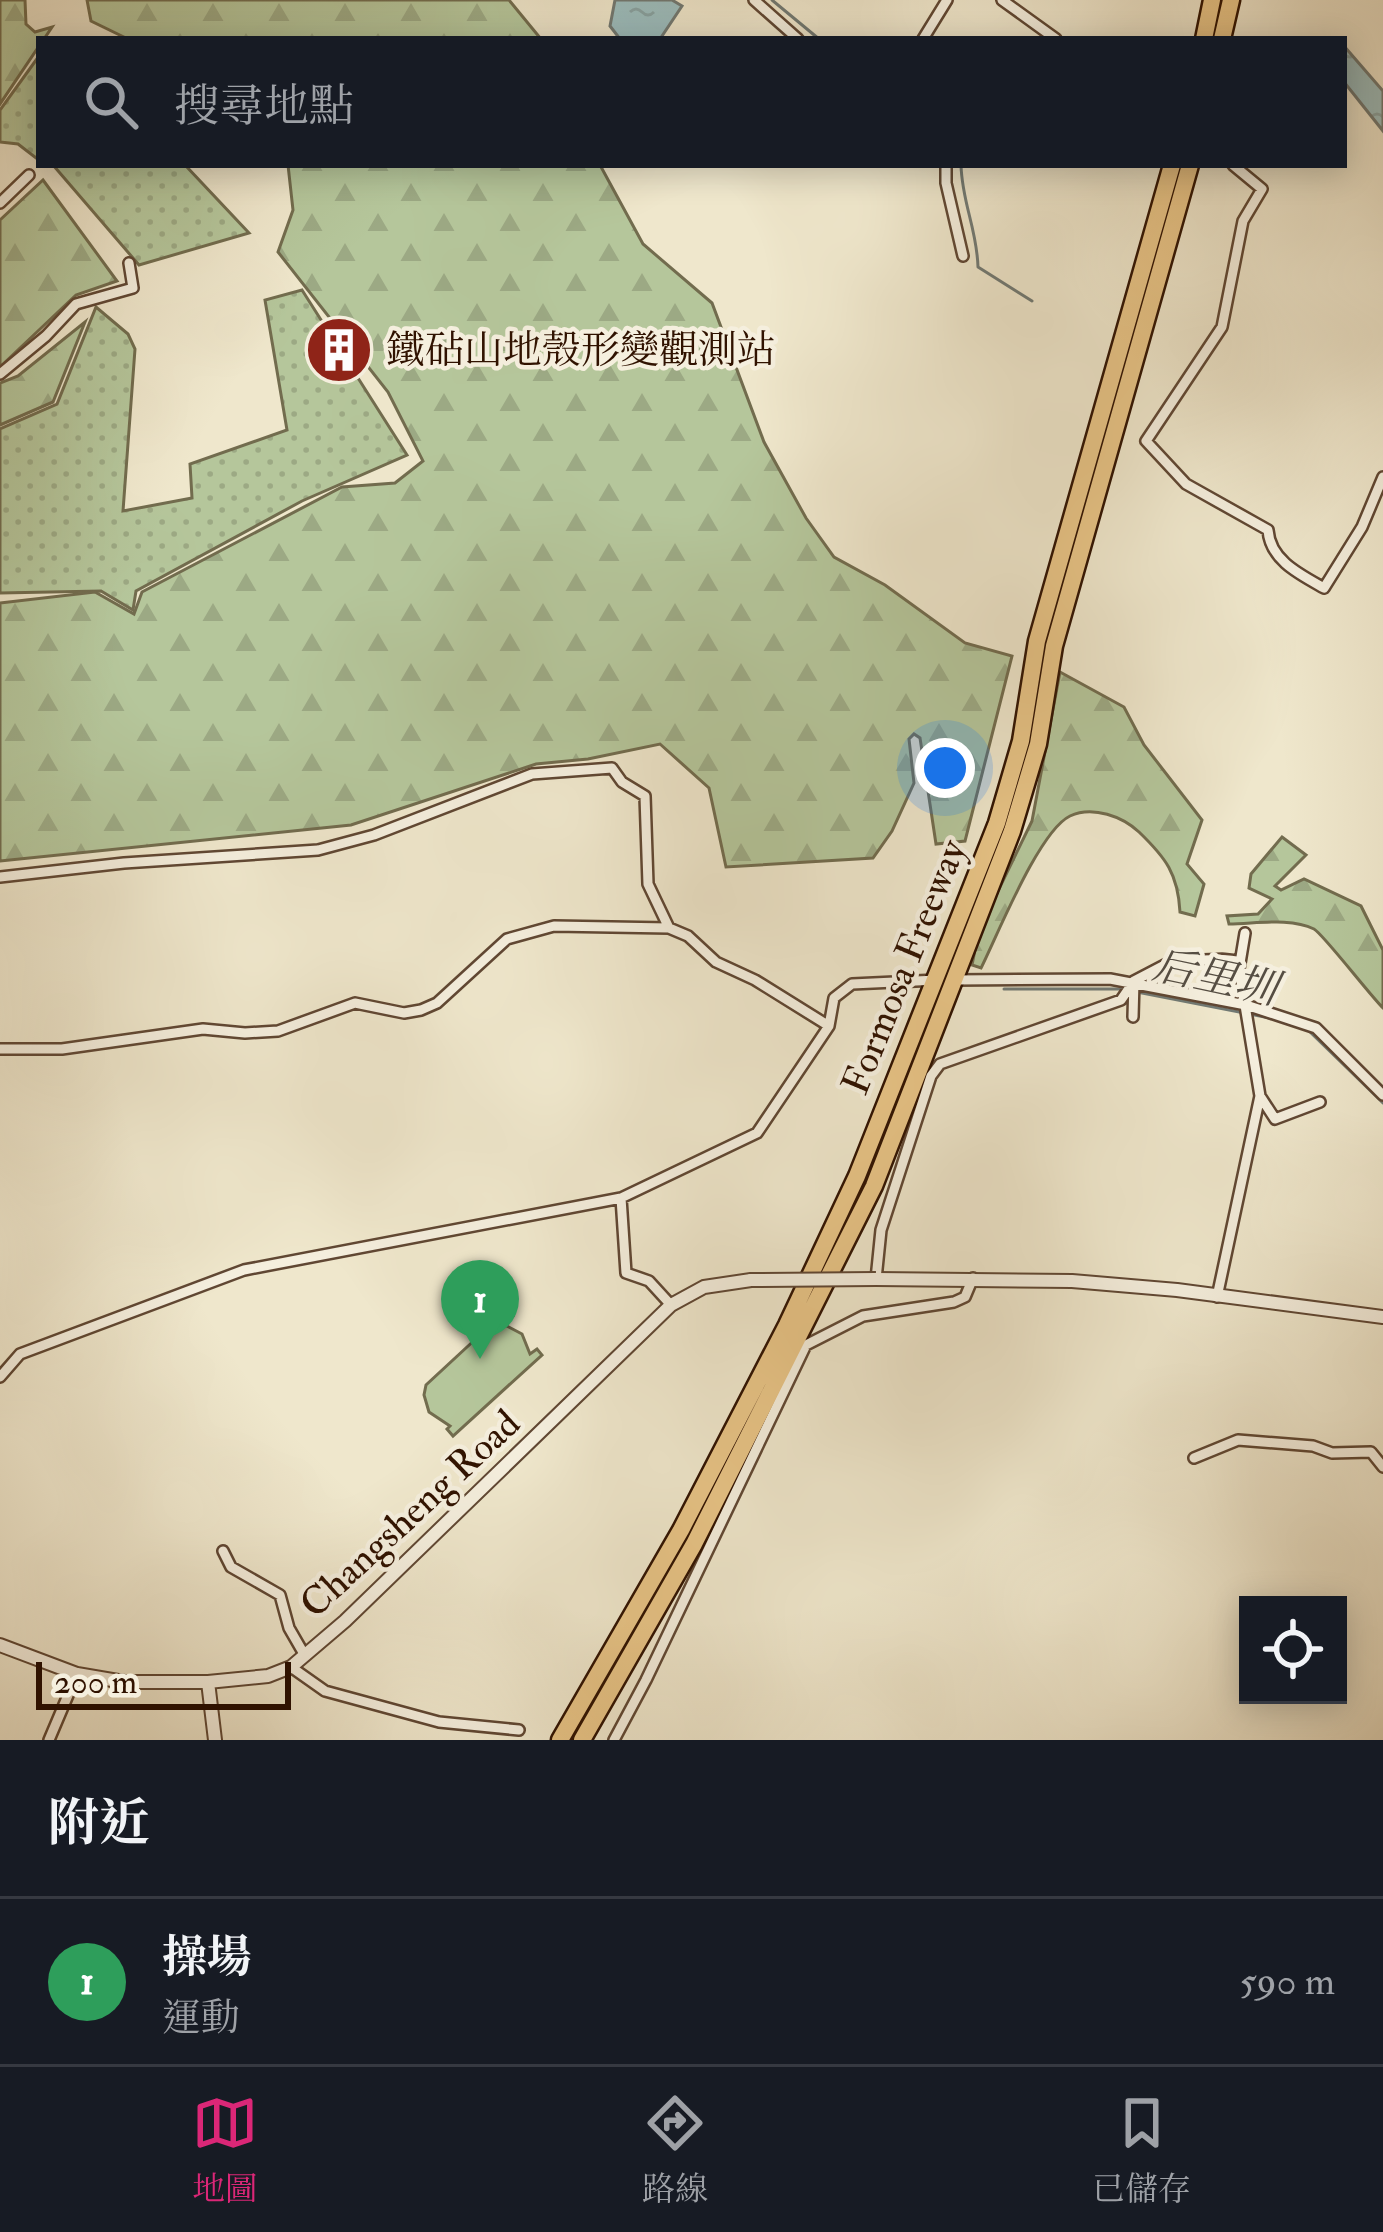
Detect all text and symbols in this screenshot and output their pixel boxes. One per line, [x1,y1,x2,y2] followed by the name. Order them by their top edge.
[36,36,1347,168] search box
[78,69,144,135] icon: search
[174,79,354,135] text: 搜尋地點
[304,315,374,385] building icon: 鐵砧山地殼形變觀測站
[386,326,776,375] place label: 鐵砧山地殼形變觀測站
[915,738,975,798] your location
[831,832,978,1102] street label: Formosa Freeway
[1148,939,1288,1018] water label: 后里圳
[441,1260,519,1359] pin: 1
[290,1399,530,1629] street label: Changsheng Road
[1239,1596,1347,1704] map controls
[1239,1596,1347,1704] button: locate
[36,1656,291,1709] scale bar
[54,1662,137,1703] text: 200 m
[48,1792,150,1856] text: 附近
[162,1930,252,1986] text: 操場
[80,1957,94,2006] text: 1
[1239,1957,1335,2006] text: 590 m
[162,1994,240,2043] text: 運動
[192,2090,258,2210] tab: 地圖
[642,2090,708,2210] tab: 路線
[1092,2090,1191,2210] tab: 已儲存

